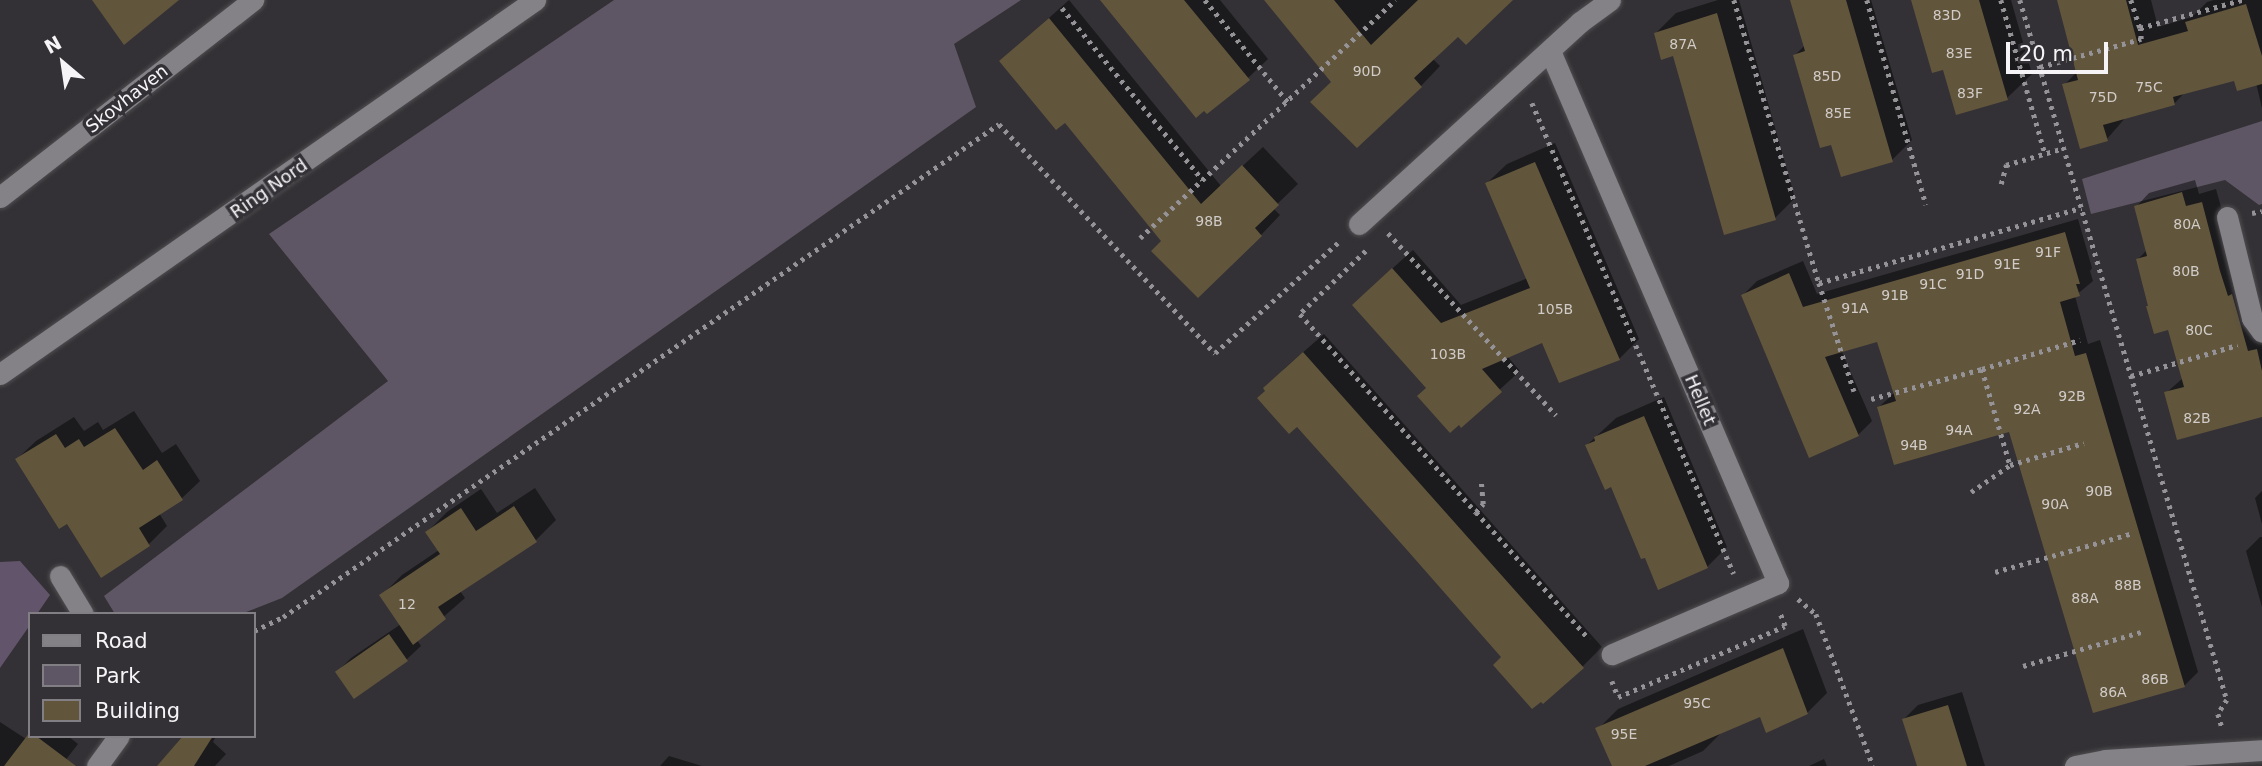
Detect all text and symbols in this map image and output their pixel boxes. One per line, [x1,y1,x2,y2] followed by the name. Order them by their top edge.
[1933,7,1961,23] house number: 83D
[28,28,98,98] north arrow
[2010,28,2112,72] scale bar
[41,31,65,58] text: N
[1669,36,1697,52] house number: 87A
[2019,42,2073,66] text: 20 m
[1946,45,1972,61] house number: 83E
[82,60,172,138] street label: Skovhaven
[1353,63,1381,79] house number: 90D
[1813,68,1841,84] house number: 85D
[2135,79,2163,95] house number: 75C
[1957,85,1983,101] house number: 83F
[2089,89,2117,105] house number: 75D
[1825,105,1851,121] house number: 85E
[226,155,312,223] street label: Ring Nord
[1195,213,1223,229] house number: 98B
[2173,216,2201,232] house number: 80A
[2035,244,2061,260] house number: 91F
[1994,256,2020,272] house number: 91E
[2172,263,2200,279] house number: 80B
[1956,266,1984,282] house number: 91D
[1919,276,1947,292] house number: 91C
[1881,287,1909,303] house number: 91B
[1841,300,1869,316] house number: 91A
[1537,301,1573,317] house number: 105B
[2185,322,2213,338] house number: 80C
[1430,346,1466,362] house number: 103B
[1680,372,1720,428] street label: Hellet
[2058,388,2086,404] house number: 92B
[2013,401,2041,417] house number: 92A
[2183,410,2211,426] house number: 82B
[1945,422,1973,438] house number: 94A
[1900,437,1928,453] house number: 94B
[2085,483,2113,499] house number: 90B
[2041,496,2069,512] house number: 90A
[2114,577,2142,593] house number: 88B
[2071,590,2099,606] house number: 88A
[398,596,416,612] house number: 12
[28,612,256,738] legend
[95,629,148,653] text: Road
[95,664,140,688] text: Park
[2141,671,2169,687] house number: 86B
[2099,684,2127,700] house number: 86A
[1683,695,1711,711] house number: 95C
[95,699,180,723] text: Building
[1611,726,1637,742] house number: 95E

